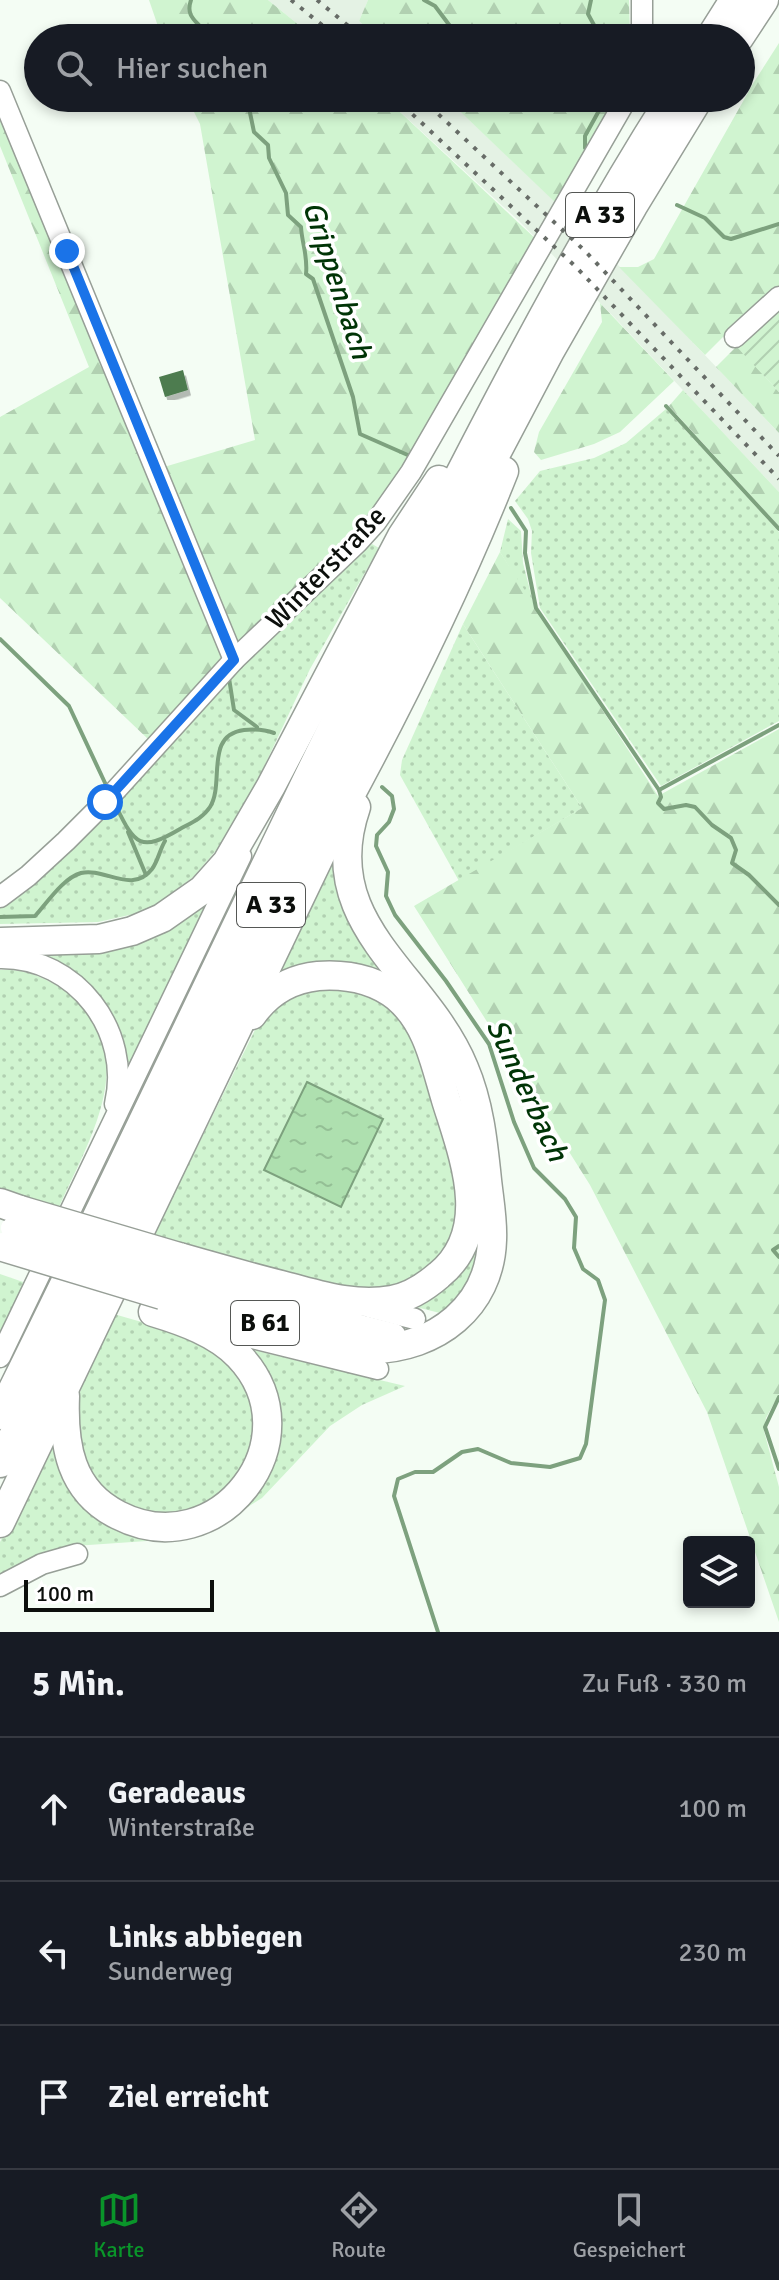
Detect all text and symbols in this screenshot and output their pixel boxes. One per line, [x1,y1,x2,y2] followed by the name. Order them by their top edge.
[24,24,755,112] search box
[52,46,96,90] icon: search
[116,50,268,87] text: Hier suchen
[566,193,634,237] road number: A 33
[294,197,380,364] water label: Grippenbach
[49,233,85,269] route end
[259,499,393,637] street label: Winterstraße
[87,784,123,820] route start
[237,883,305,927] road number: A 33
[478,1013,576,1168] water label: Sunderbach
[231,1301,299,1345] road number: B 61
[683,1536,755,1608] map controls
[683,1536,755,1608] button: layers
[24,1576,214,1612] scale bar
[36,1580,94,1607] text: 100 m
[32,1663,125,1705] text: 5 Min.
[582,1668,747,1700] text: Zu Fuß · 330 m
[108,1775,246,1812] text: Geradeaus
[32,1787,76,1831] icon: ahead
[678,1793,747,1825] text: 100 m
[108,1812,255,1844] text: Winterstraße
[108,1919,303,1956] text: Links abbiegen
[32,1931,76,1975] icon: left
[678,1937,747,1969] text: 230 m
[108,1956,233,1988] text: Sunderweg
[32,2075,76,2119] icon: arrive
[108,2079,269,2116] text: Ziel erreicht
[93,2188,145,2263] tab: Karte
[331,2188,386,2263] tab: Route
[573,2188,686,2263] tab: Gespeichert

